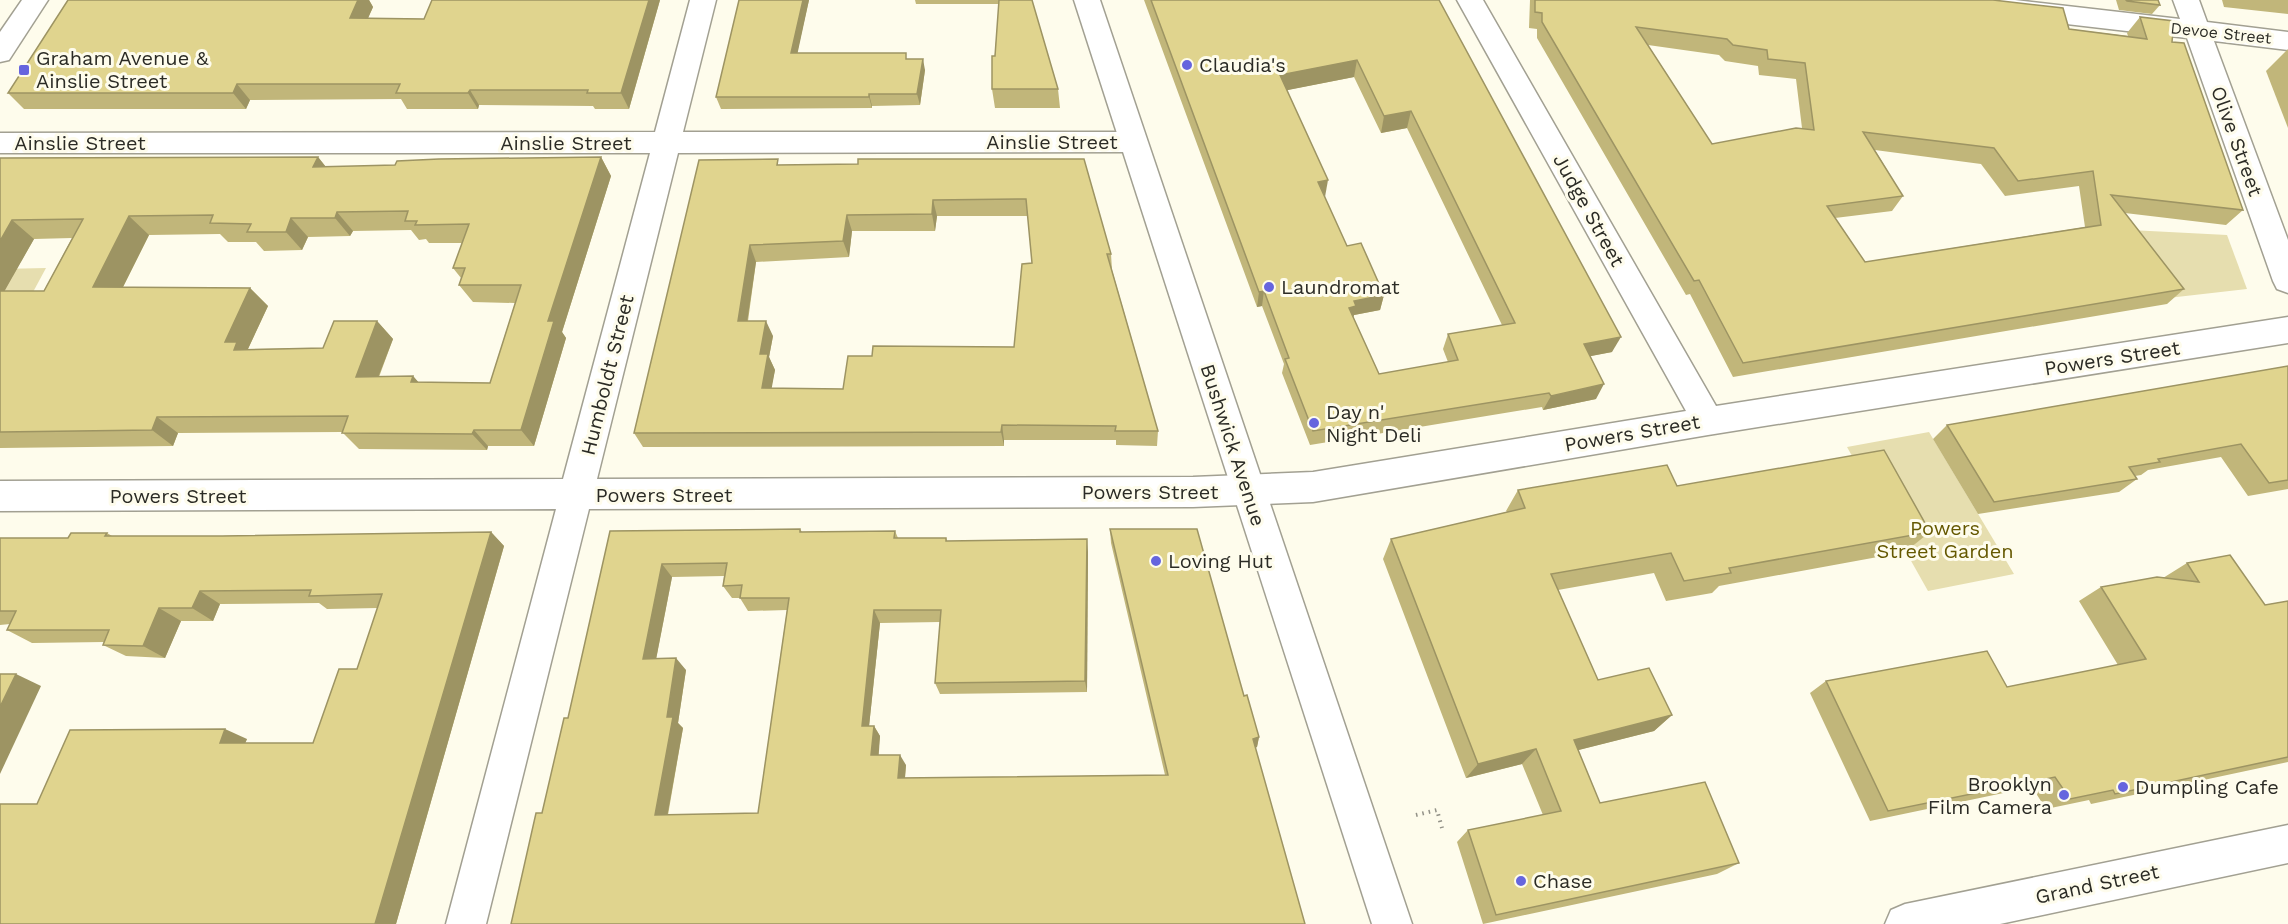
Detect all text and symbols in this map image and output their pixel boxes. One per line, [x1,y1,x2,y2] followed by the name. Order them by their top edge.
[2170,18,2273,48] street label: Devoe Street
[36,46,209,93] place label: Graham Avenue & Ainslie Street
[1199,53,1286,77] place label: Claudia's
[1180,58,1194,72] marker: Claudia's
[17,63,31,77] marker: Graham Avenue & Ainslie Street
[2206,83,2268,200] street label: Olive Street
[986,130,1118,154] street label: Ainslie Street
[14,131,146,155] street label: Ainslie Street
[500,131,632,155] street label: Ainslie Street
[1548,149,1630,271] street label: Judge Street
[1281,275,1400,299] place label: Laundromat
[1262,280,1276,294] marker: Laundromat
[575,292,639,458] street label: Humboldt Street
[2042,335,2182,381] street label: Powers Street
[1195,361,1271,529] street label: Bushwick Avenue
[1326,400,1421,447] place label: Day n' Night Deli
[1562,409,1702,457] street label: Powers Street
[1307,416,1321,430] marker: Day n' Night Deli
[1082,480,1219,504] street label: Powers Street
[596,483,733,507] street label: Powers Street
[110,484,247,508] street label: Powers Street
[1876,516,2014,563] park label: Powers Street Garden
[1168,549,1273,573] place label: Loving Hut
[1149,554,1163,568] marker: Loving Hut
[1928,772,2052,819] place label: Brooklyn Film Camera
[2135,775,2279,799] place label: Dumpling Cafe
[2116,780,2130,794] marker: Dumpling Cafe
[2057,788,2071,802] marker: Brooklyn Film Camera
[2033,859,2162,909] street label: Grand Street
[1533,869,1593,893] place label: Chase
[1514,874,1528,888] marker: Chase

